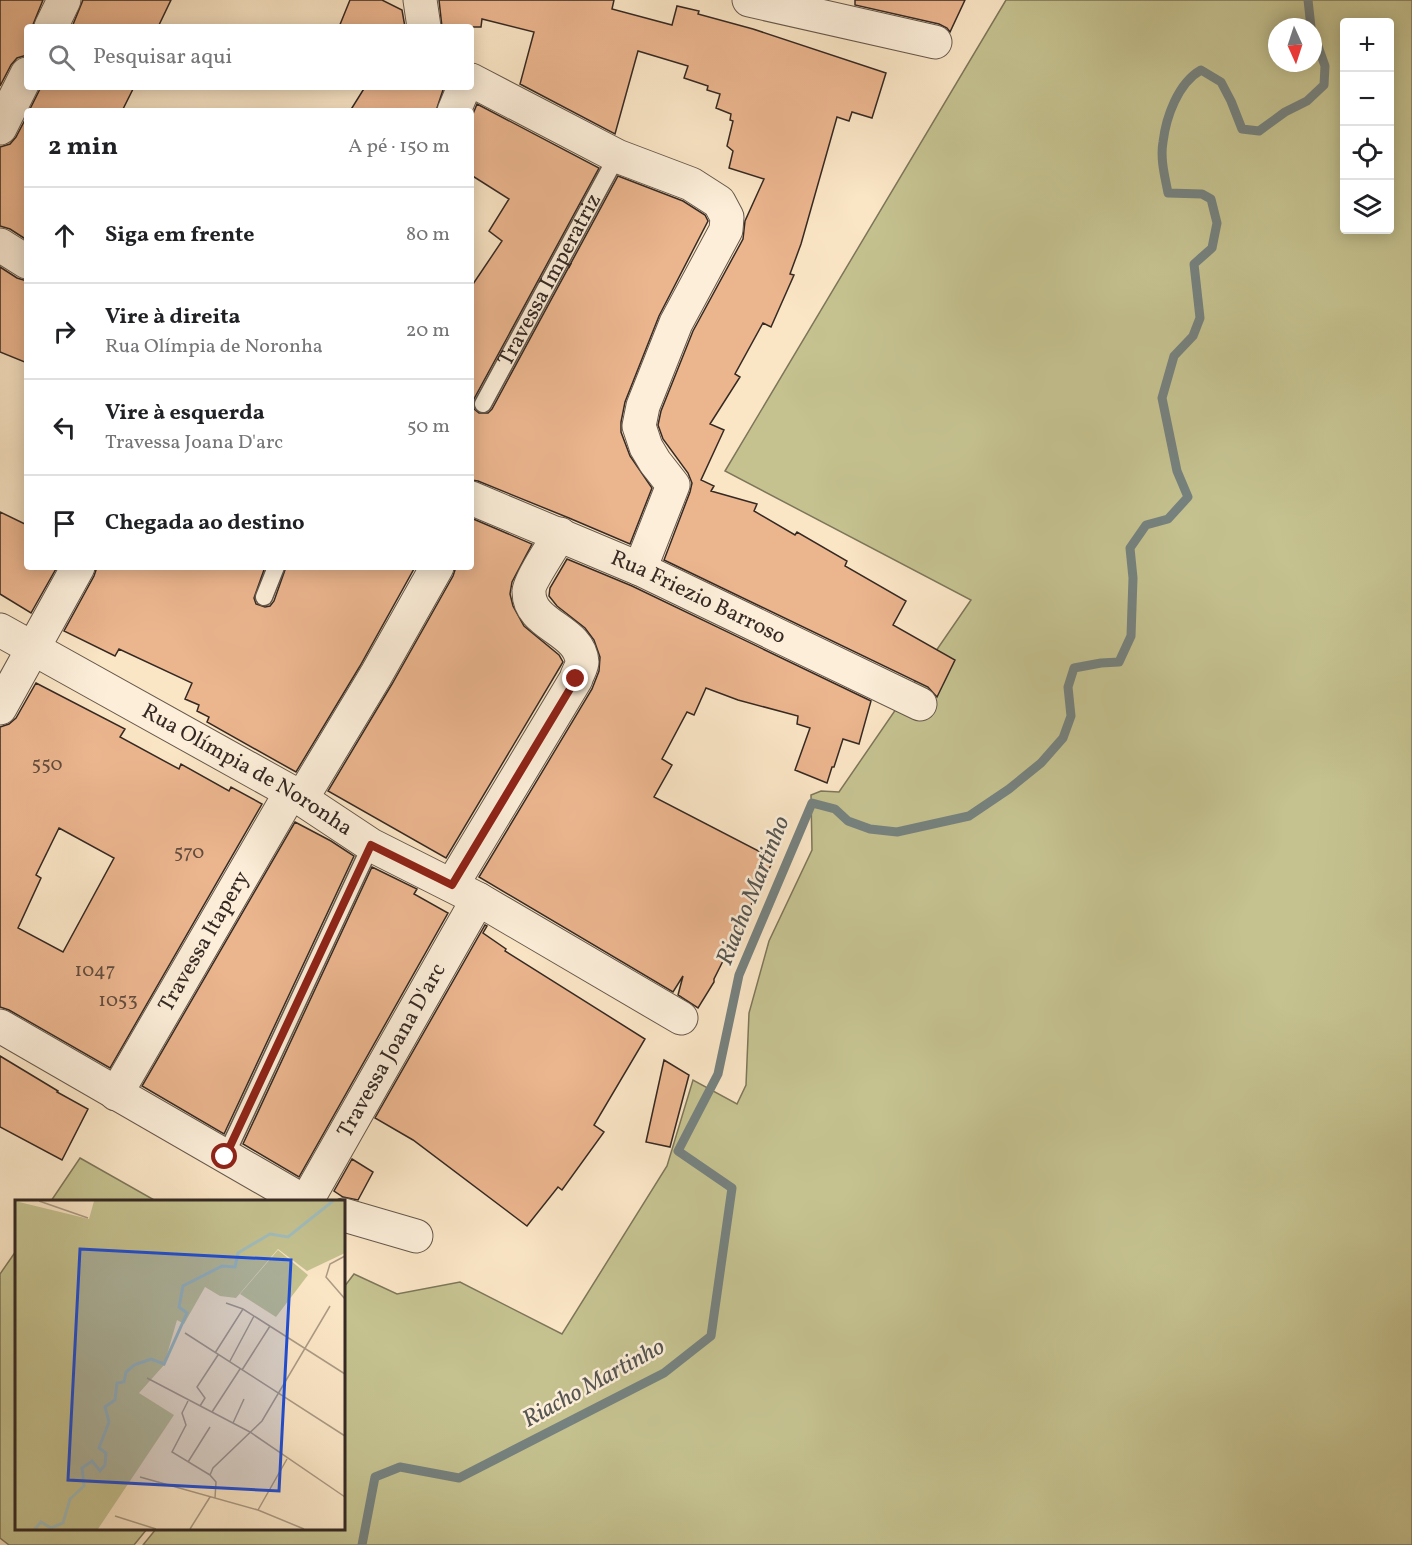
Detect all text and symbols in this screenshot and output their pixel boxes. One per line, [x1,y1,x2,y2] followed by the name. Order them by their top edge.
[1268,18,1322,72] north arrow
[1340,18,1394,234] map controls
[1340,18,1394,72] button: +
[24,24,474,90] search box
[45,41,78,74] icon: search
[93,42,232,73] text: Pesquisar aqui
[1340,72,1394,126] button: −
[1340,126,1394,180] button: locate
[48,129,118,165] text: 2 min
[348,133,450,161] text: A pé · 150 m
[1340,180,1394,234] button: layers
[491,188,609,372] street label: Travessa Imperatriz
[48,219,81,252] icon: ahead
[105,220,255,251] text: Siga em frente
[406,221,450,249] text: 80 m
[105,302,241,333] text: Vire à direita
[48,315,81,348] icon: right
[406,317,450,345] text: 20 m
[105,333,323,361] text: Rua Olímpia de Noronha
[105,398,265,429] text: Vire à esquerda
[48,411,81,444] icon: left
[407,413,450,441] text: 50 m
[105,429,283,457] text: Travessa Joana D'arc
[48,507,81,540] icon: arrive
[105,508,305,539] text: Chegada ao destino
[606,543,791,652] street label: Rua Friezio Barroso
[562,665,588,691] route end
[136,696,359,844] street label: Rua Olímpia de Noronha
[32,751,62,779] house number: 550
[709,811,799,971] water label: Riacho Martinho
[174,839,204,867] house number: 570
[151,865,257,1018] street label: Travessa Itapery
[75,957,115,985] house number: 1047
[330,958,454,1144] street label: Travessa Joana D'arc
[98,987,138,1015] house number: 1053
[211,1143,237,1169] route start
[15,1200,345,1530] inset map
[517,1331,671,1437] water label: Riacho Martinho

